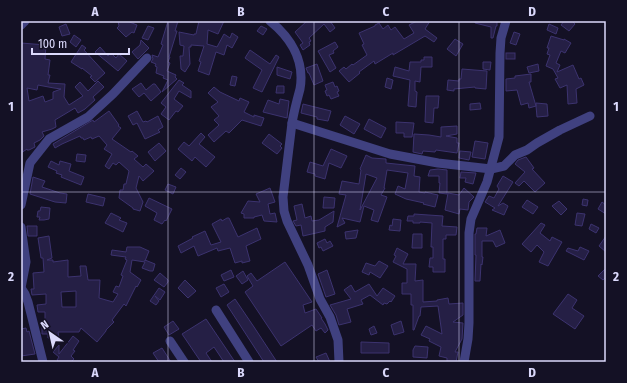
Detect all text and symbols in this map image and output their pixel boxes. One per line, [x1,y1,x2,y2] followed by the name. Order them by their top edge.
[90,4,99,19] text: A
[237,4,245,19] text: B
[383,4,390,19] text: C
[528,4,536,19] text: D
[32,30,129,56] scale bar
[38,37,67,51] text: 100 m
[8,99,14,114] text: 1
[613,99,619,114] text: 1
[7,269,14,284] text: 2
[612,269,619,284] text: 2
[30,313,70,353] north arrow
[38,318,51,332] text: N
[90,365,99,380] text: A
[237,365,245,380] text: B
[383,365,390,380] text: C
[528,365,536,380] text: D

